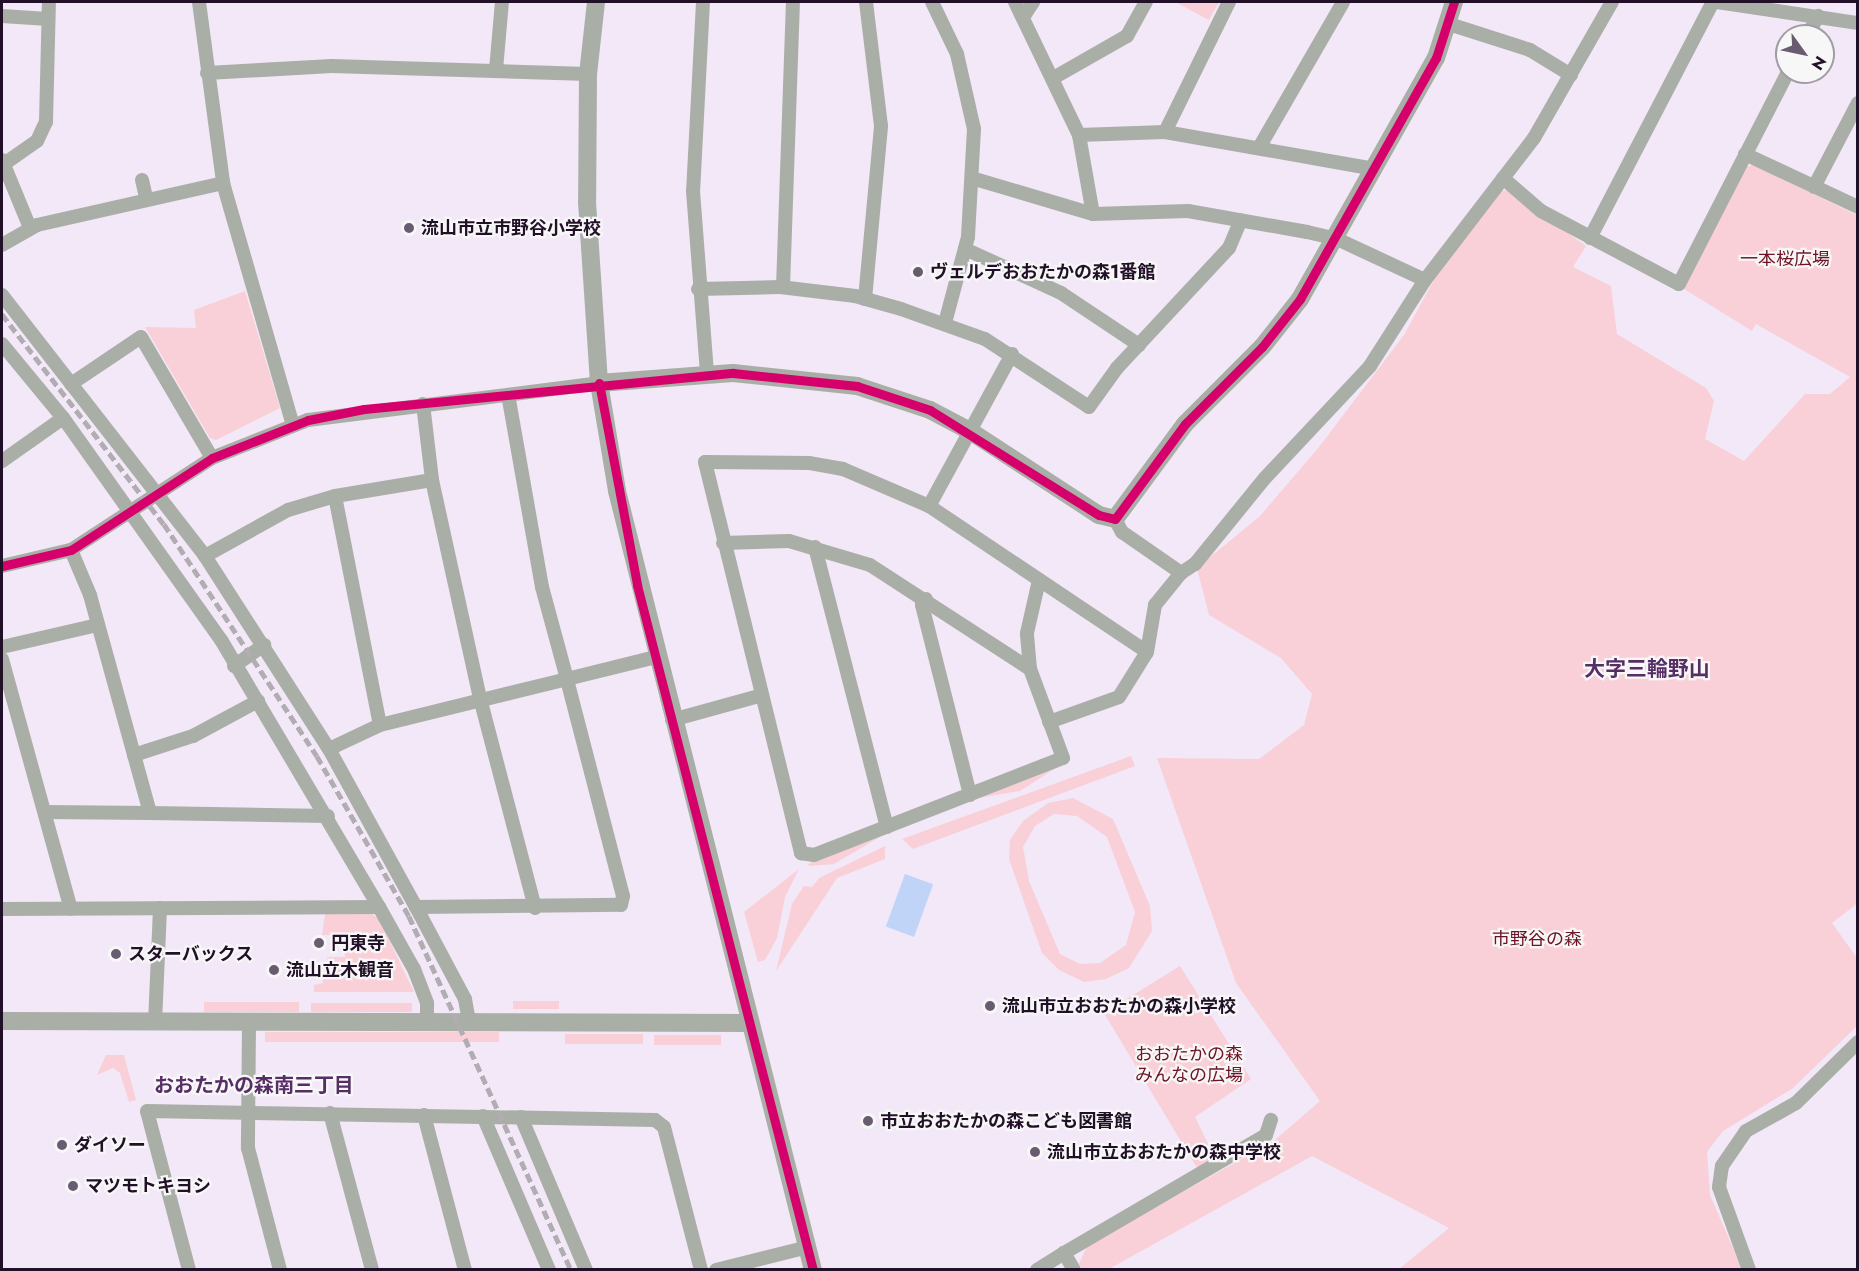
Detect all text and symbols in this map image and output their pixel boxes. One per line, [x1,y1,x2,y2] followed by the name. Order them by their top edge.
[1775,24,1835,84] north arrow
[1806,51,1832,75] text: N
[421,217,601,239] place label: 流山市立市野谷小学校
[402,221,416,235] marker: 流山市立市野谷小学校
[1740,248,1830,270] park label: 一本桜広場
[930,261,1155,283] place label: ヴェルデおおたかの森1番館
[911,265,925,279] marker: ヴェルデおおたかの森1番館
[1584,656,1710,682] district label: 大字三輪野山
[1492,928,1582,950] park label: 市野谷の森
[331,932,385,954] place label: 円東寺
[312,936,326,950] marker: 円東寺
[128,943,254,965] place label: スターバックス
[109,947,123,961] marker: スターバックス
[286,959,394,981] place label: 流山立木観音
[267,963,281,977] marker: 流山立木観音
[1002,995,1236,1017] place label: 流山市立おおたかの森小学校
[983,999,997,1013] marker: 流山市立おおたかの森小学校
[1135,1044,1243,1086] park label: おおたかの森 みんなの広場
[154,1073,354,1097] district label: おおたかの森南三丁目
[880,1110,1132,1132] place label: 市立おおたかの森こども図書館
[861,1114,875,1128] marker: 市立おおたかの森こども図書館
[74,1134,146,1156] place label: ダイソー
[55,1138,69,1152] marker: ダイソー
[1047,1141,1281,1163] place label: 流山市立おおたかの森中学校
[1028,1145,1042,1159] marker: 流山市立おおたかの森中学校
[85,1175,211,1197] place label: マツモトキヨシ
[66,1179,80,1193] marker: マツモトキヨシ

